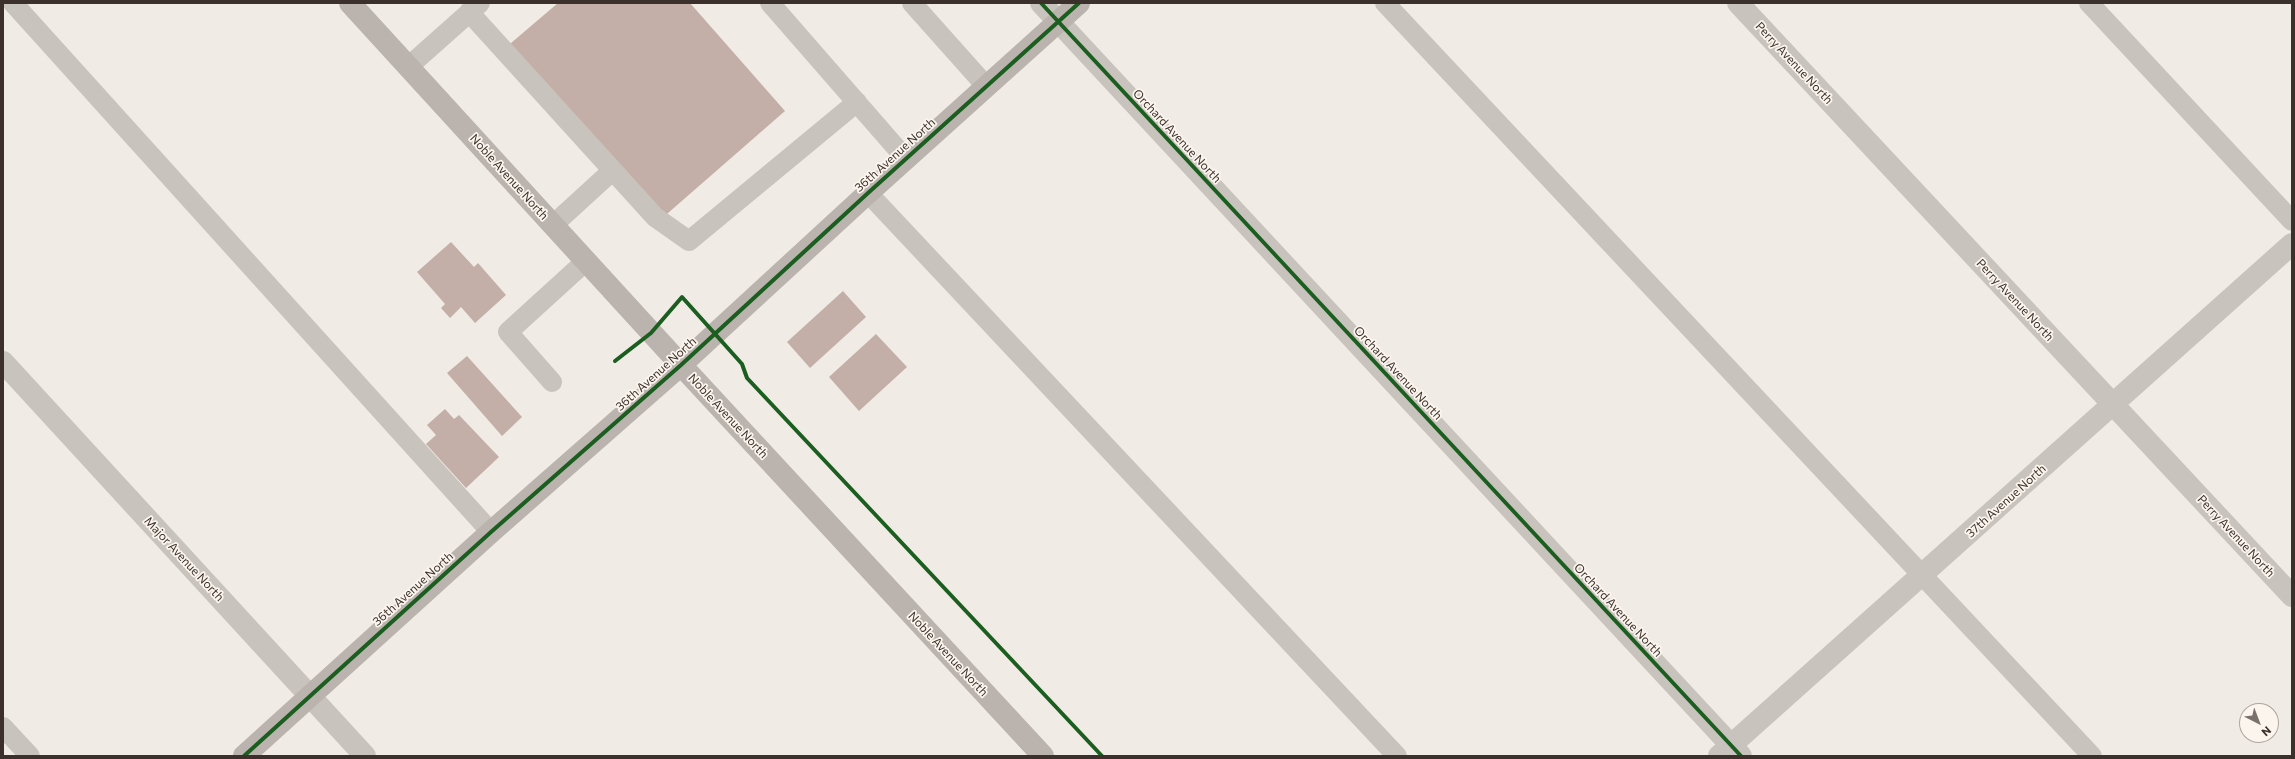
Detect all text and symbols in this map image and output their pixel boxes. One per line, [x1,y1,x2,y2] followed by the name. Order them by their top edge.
[1752,19,1836,107] street label: Perry Avenue North
[1130,86,1224,186] street label: Orchard Avenue North
[852,115,938,195] street label: 36th Avenue North
[467,131,551,223] street label: Noble Avenue North
[1973,256,2057,344] street label: Perry Avenue North
[1351,323,1445,423] street label: Orchard Avenue North
[613,334,699,414] street label: 36th Avenue North
[685,371,771,461] street label: Noble Avenue North
[1963,461,2049,541] street label: 37th Avenue North
[2194,492,2278,580] street label: Perry Avenue North
[141,514,227,604] street label: Major Avenue North
[370,549,456,629] street label: 36th Avenue North
[1571,560,1665,660] street label: Orchard Avenue North
[905,609,991,699] street label: Noble Avenue North
[2239,703,2279,743] north arrow
[2259,724,2274,739] text: N

